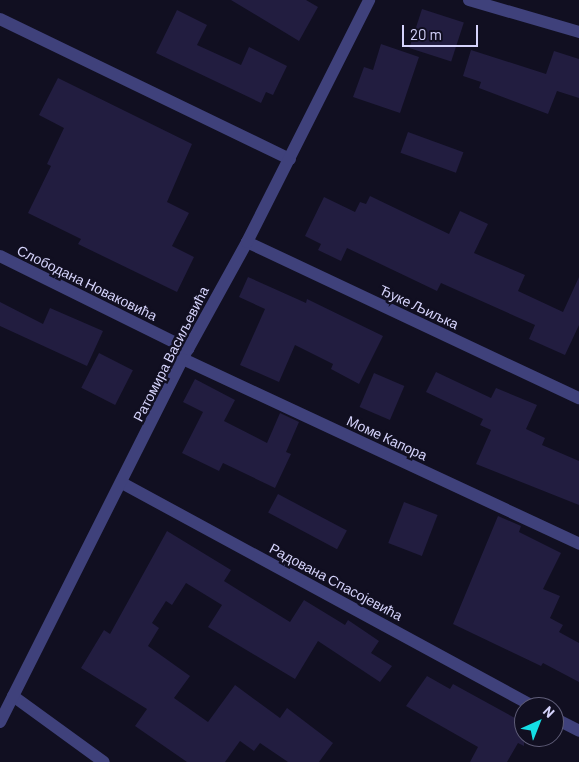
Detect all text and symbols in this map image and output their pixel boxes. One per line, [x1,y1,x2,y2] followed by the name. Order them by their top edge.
[404,15,480,47] scale bar
[410,25,442,43] text: 20 m
[14,242,160,324] street label: Слободана Новаковића
[377,281,461,333] street label: Ђуке Љиљка
[130,284,212,424] street label: Ратомира Васиљевића
[344,412,430,464] street label: Моме Капора
[267,540,405,624] street label: Радована Спасојевића
[514,697,564,747] north arrow
[540,702,558,721] text: N

